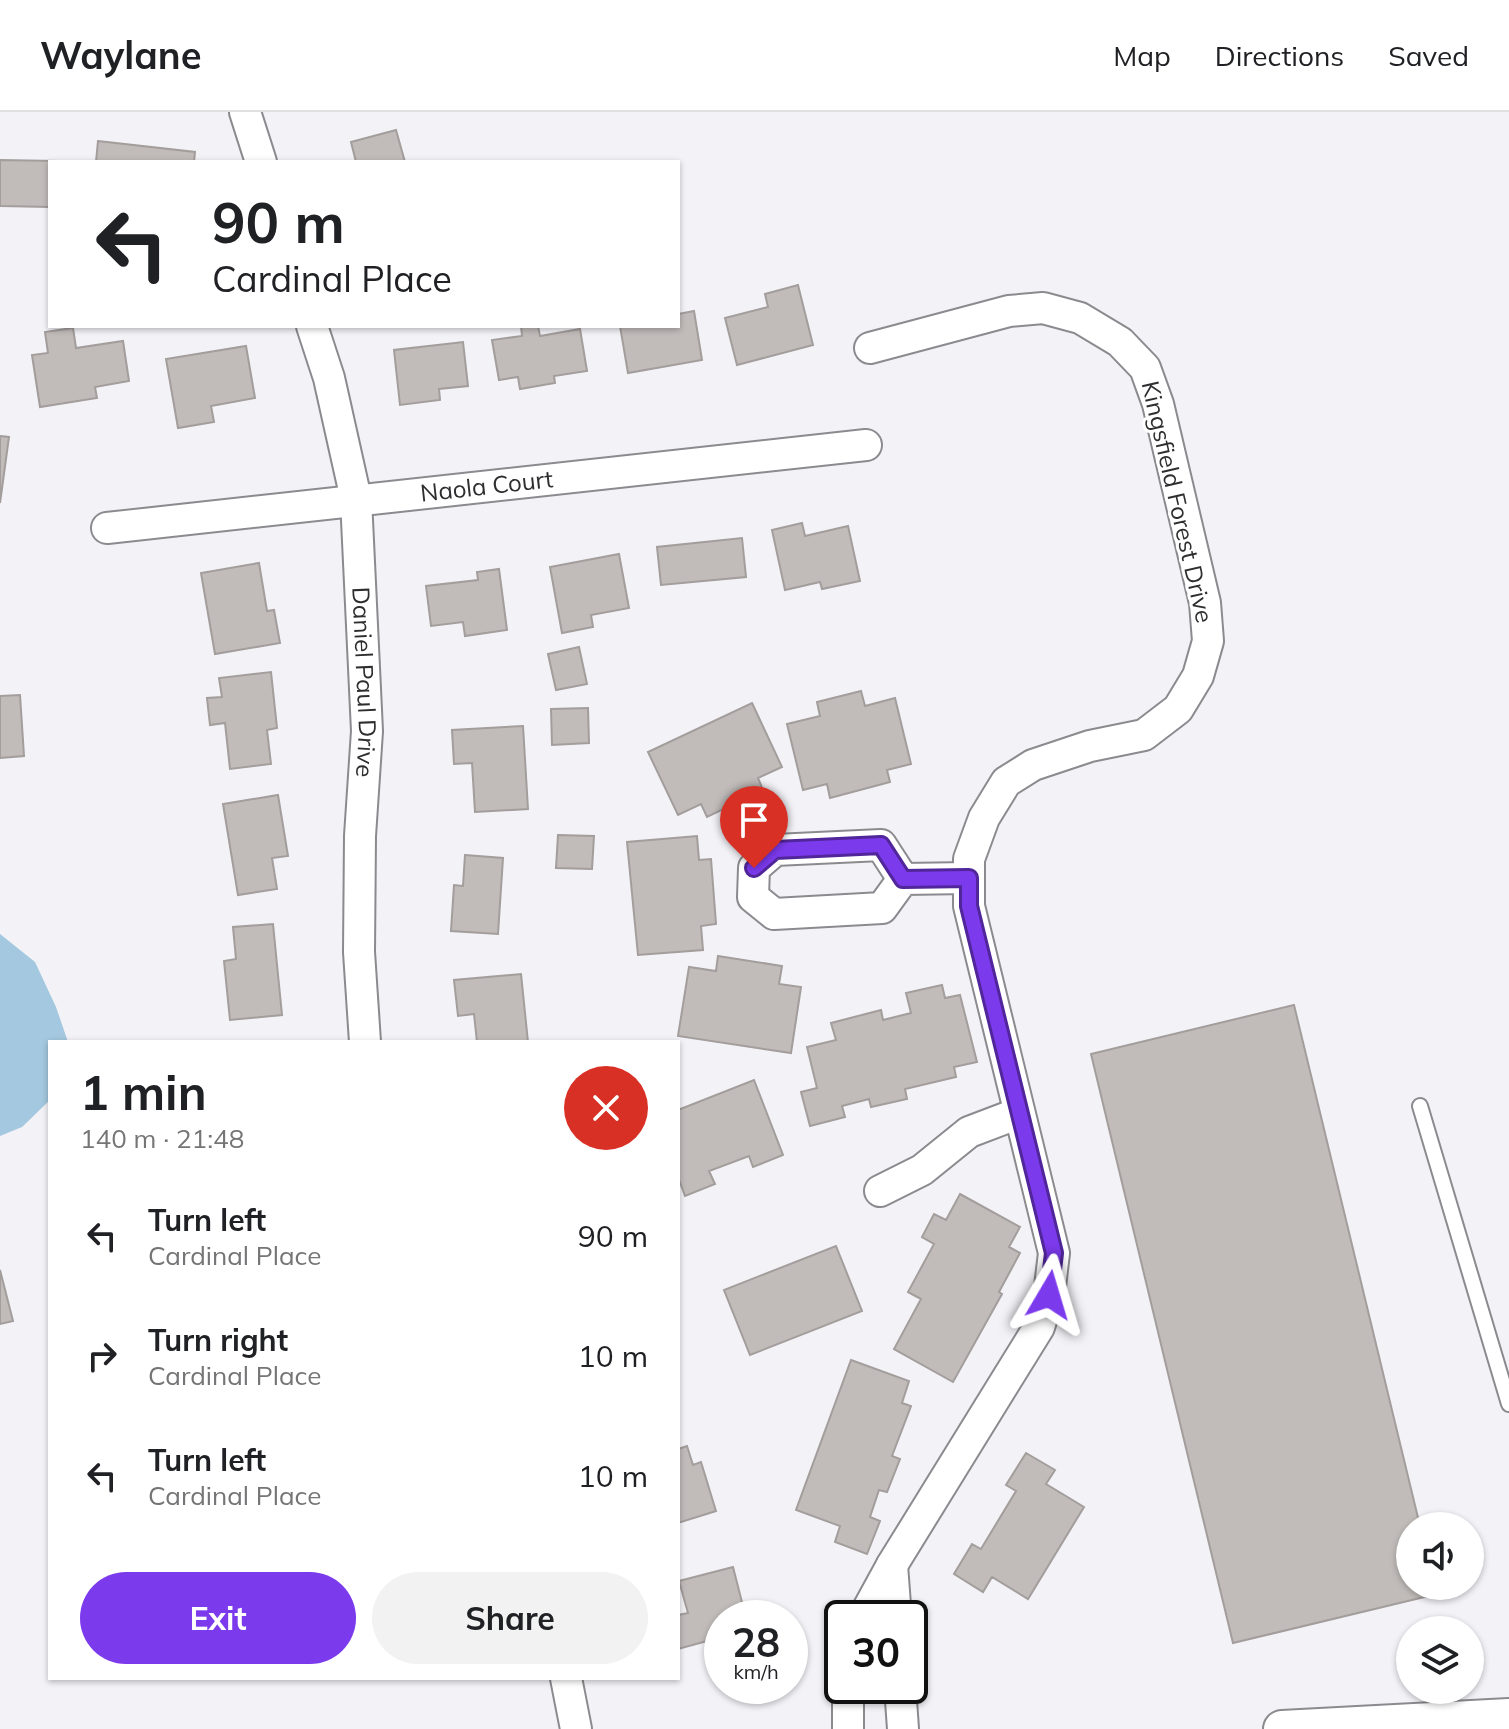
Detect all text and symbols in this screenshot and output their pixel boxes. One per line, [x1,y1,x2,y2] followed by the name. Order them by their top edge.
[40,31,202,79] text: Waylane
[1113,38,1171,73] text: Map
[1215,38,1344,73] text: Directions
[1388,38,1469,73] text: Saved
[212,187,345,257] text: 90 m
[80,192,184,296] icon: left
[212,256,452,301] text: Cardinal Place
[1136,378,1220,626] street label: Kingsfield Forest Drive
[419,463,555,508] street label: Naola Court
[346,586,383,778] street label: Daniel Paul Drive
[720,786,788,868] pin
[732,798,776,842] icon: arrive
[80,1062,207,1122] text: 1 min
[564,1066,648,1150] button: close
[80,1122,244,1155] text: 140 m · 21:48
[148,1201,266,1239] text: Turn left
[80,1214,124,1258] icon: left
[578,1217,648,1255] text: 90 m
[148,1239,321,1272] text: Cardinal Place
[1007,1253,1091,1337] position arrow
[148,1321,288,1359] text: Turn right
[80,1334,124,1378] icon: right
[578,1337,648,1375] text: 10 m
[148,1359,321,1392] text: Cardinal Place
[148,1441,266,1479] text: Turn left
[80,1454,124,1498] icon: left
[578,1457,648,1495] text: 10 m
[148,1479,321,1512] text: Cardinal Place
[1396,1512,1484,1704] map controls
[1396,1512,1484,1600] button: sound
[80,1572,356,1664] button: Exit
[372,1572,648,1664] button: Share
[824,1600,928,1704] speed limit sign: 30
[1396,1616,1484,1704] button: layers
[732,1617,780,1667] text: 28
[733,1659,779,1684] text: km/h

